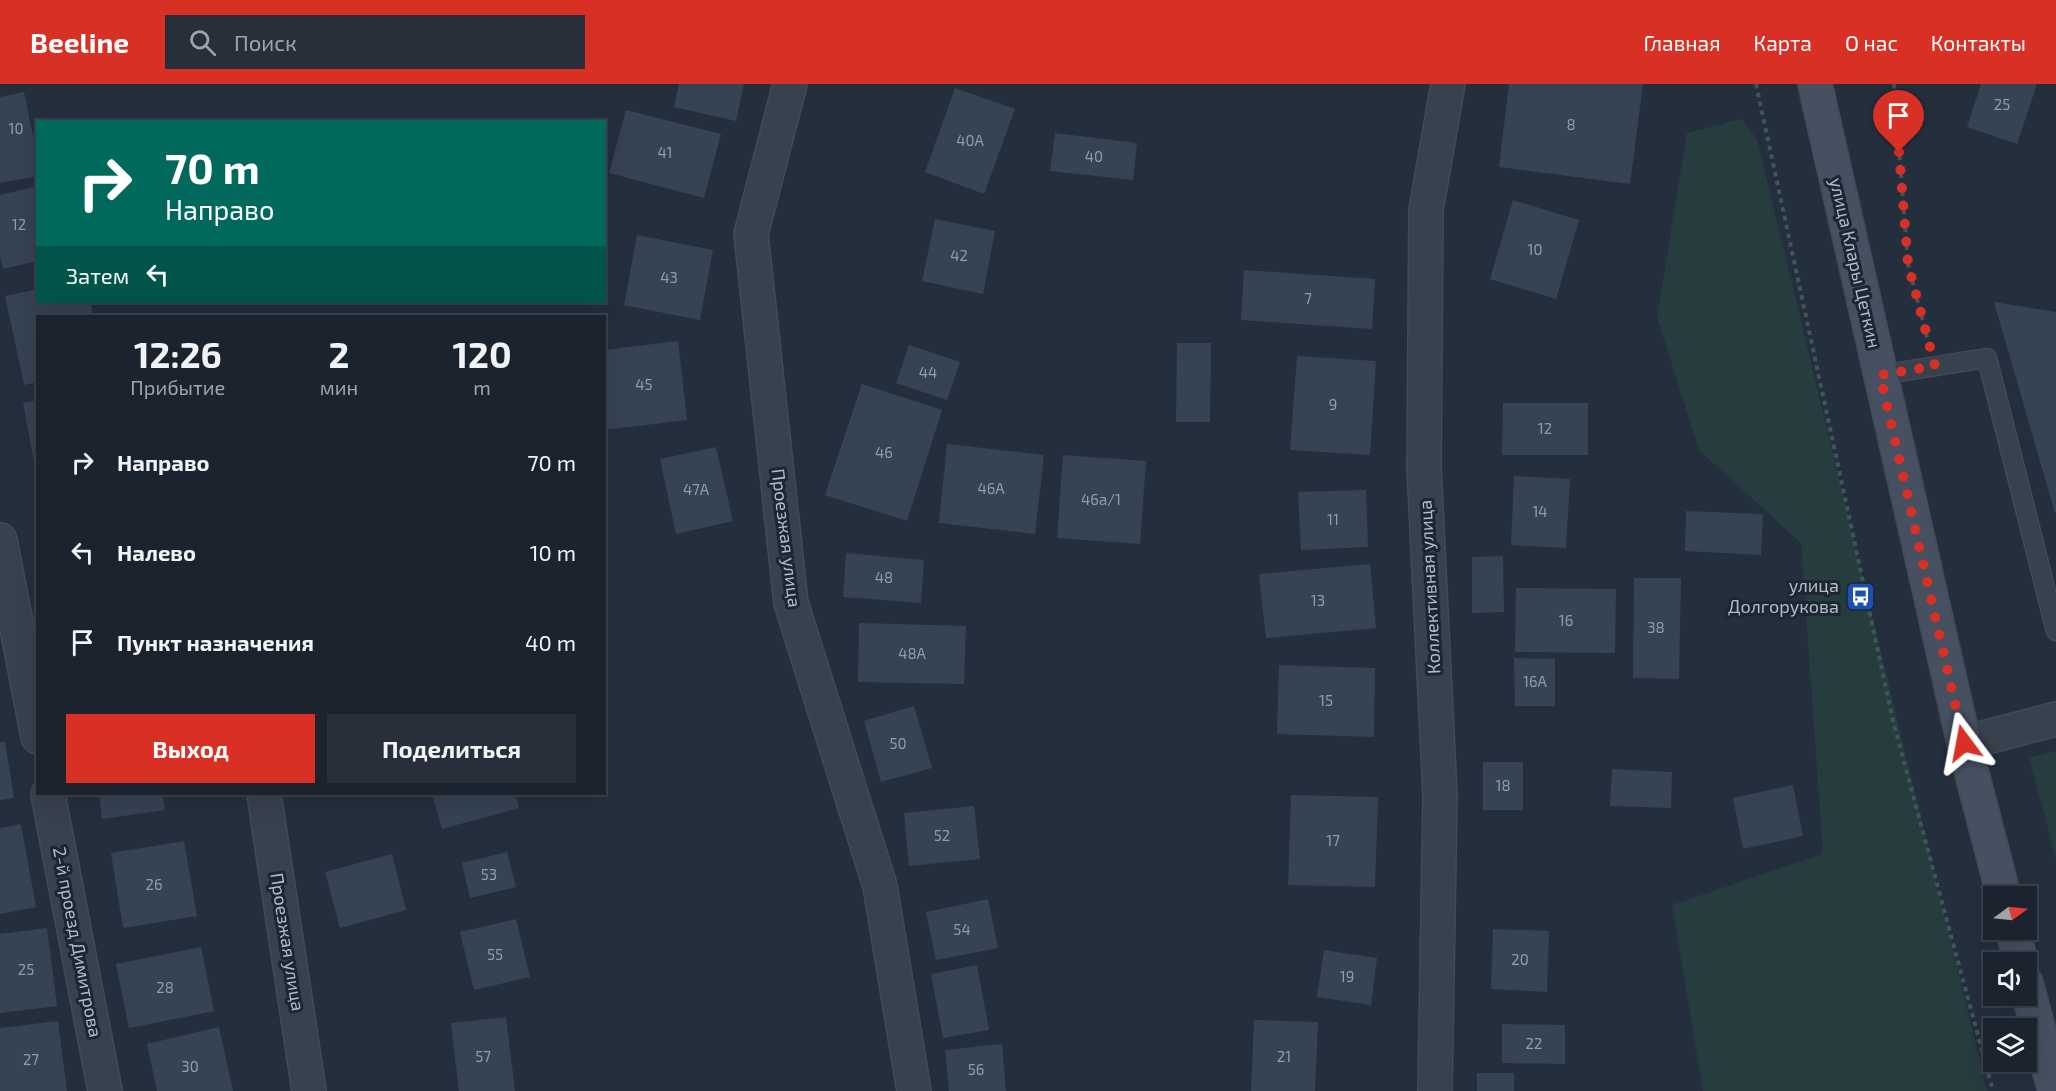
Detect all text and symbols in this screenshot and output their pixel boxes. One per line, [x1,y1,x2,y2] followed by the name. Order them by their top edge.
[165,15,585,69] search box
[30,25,129,59] text: Beeline
[186,26,219,59] icon: search
[234,29,297,55] text: Поиск
[1644,30,1721,55] text: Главная
[1754,30,1812,55] text: Карта
[1845,30,1898,55] text: О нас
[1931,30,2026,55] text: Контакты
[1873,90,1924,152] pin
[1994,95,2010,113] house number: 25
[1882,99,1915,132] icon: arrive
[1566,115,1576,133] house number: 8
[8,119,24,137] house number: 10
[956,131,984,149] house number: 40А
[165,142,260,192] text: 70 m
[657,143,673,161] house number: 41
[66,144,144,222] icon: right
[1085,147,1103,165] house number: 40
[1826,176,1886,350] street label: улица Клары Цеткин
[165,193,274,225] text: Направо
[12,215,26,233] house number: 12
[1527,240,1543,258] house number: 10
[950,246,968,264] house number: 42
[141,258,174,291] icon: left
[66,262,129,288] text: Затем
[660,268,678,286] house number: 43
[1304,289,1312,307] house number: 7
[134,332,222,375] text: 12:26
[328,332,349,375] text: 2
[452,332,512,375] text: 120
[919,363,937,381] house number: 44
[130,375,225,399] text: Прибытие
[320,375,358,399] text: мин
[473,375,491,399] text: m
[635,375,653,393] house number: 45
[1329,395,1337,413] house number: 9
[1538,419,1552,437] house number: 12
[875,443,893,461] house number: 46
[66,446,99,479] icon: right
[117,449,210,475] text: Направо
[527,449,576,475] text: 70 m
[768,467,806,609] street label: Проезжая улица
[977,479,1005,497] house number: 46А
[683,480,710,498] house number: 47А
[1081,490,1121,508] house number: 46а/1
[1413,499,1445,675] street label: Коллективная улица
[1532,502,1548,520] house number: 14
[1327,510,1339,528] house number: 11
[66,536,99,569] icon: left
[117,539,196,565] text: Налево
[530,539,576,565] text: 10 m
[875,568,893,586] house number: 48
[1728,574,1839,617] place label: улица Долгорукова
[1844,580,1876,612] bus stop icon: улица Долгорукова
[1311,591,1325,609] house number: 13
[1559,611,1573,629] house number: 16
[1647,618,1665,636] house number: 38
[66,626,99,659] icon: arrive
[117,629,314,655] text: Пункт назначения
[525,629,576,655] text: 40 m
[898,644,926,662] house number: 48А
[1523,672,1548,690] house number: 16А
[1319,691,1333,709] house number: 15
[1932,711,1996,775] position arrow
[66,714,315,783] button: Выход
[327,714,576,783] button: Поделиться
[889,734,907,752] house number: 50
[1495,776,1511,794] house number: 18
[934,826,950,844] house number: 52
[1326,831,1340,849] house number: 17
[49,845,107,1039] street label: 2-й проезд Димитрова
[481,865,497,883] house number: 53
[266,871,310,1013] street label: Проезжая улица
[145,875,163,893] house number: 26
[1983,886,2037,940] north arrow
[1983,886,2037,1072] map controls
[953,920,971,938] house number: 54
[487,945,503,963] house number: 55
[1511,950,1529,968] house number: 20
[1983,952,2037,1006] button: sound
[18,960,34,978] house number: 25
[1340,967,1354,985] house number: 19
[156,978,174,996] house number: 28
[1983,1018,2037,1072] button: layers
[1526,1034,1542,1052] house number: 22
[475,1047,491,1065] house number: 57
[1277,1047,1291,1065] house number: 21
[23,1050,39,1068] house number: 27
[181,1057,199,1075] house number: 30
[968,1060,984,1078] house number: 56

